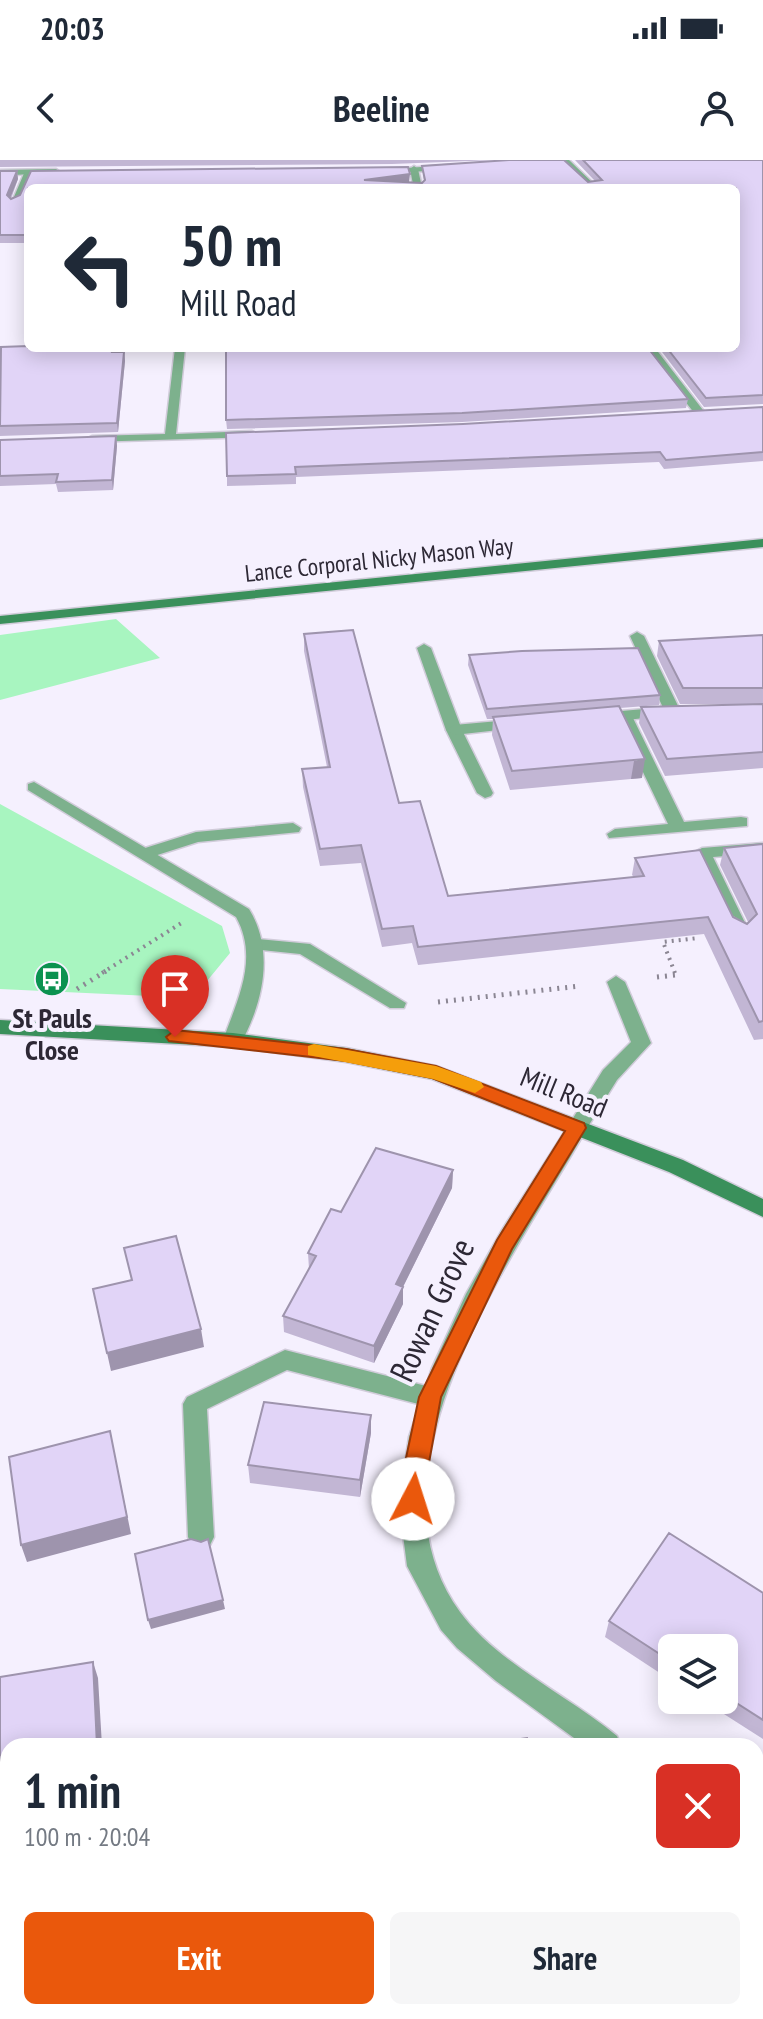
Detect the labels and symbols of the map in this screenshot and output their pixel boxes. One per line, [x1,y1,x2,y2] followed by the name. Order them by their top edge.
[243,530,515,589] street label: Lance Corporal Nicky Mason Way
[141,955,209,1037] pin
[33,960,71,998] bus stop icon: St Pauls Close
[12,999,92,1068] place label: St Pauls Close
[515,1057,613,1126] street label: Mill Road
[379,1231,483,1388] street label: Rowan Grove
[371,1457,455,1541] position arrow

